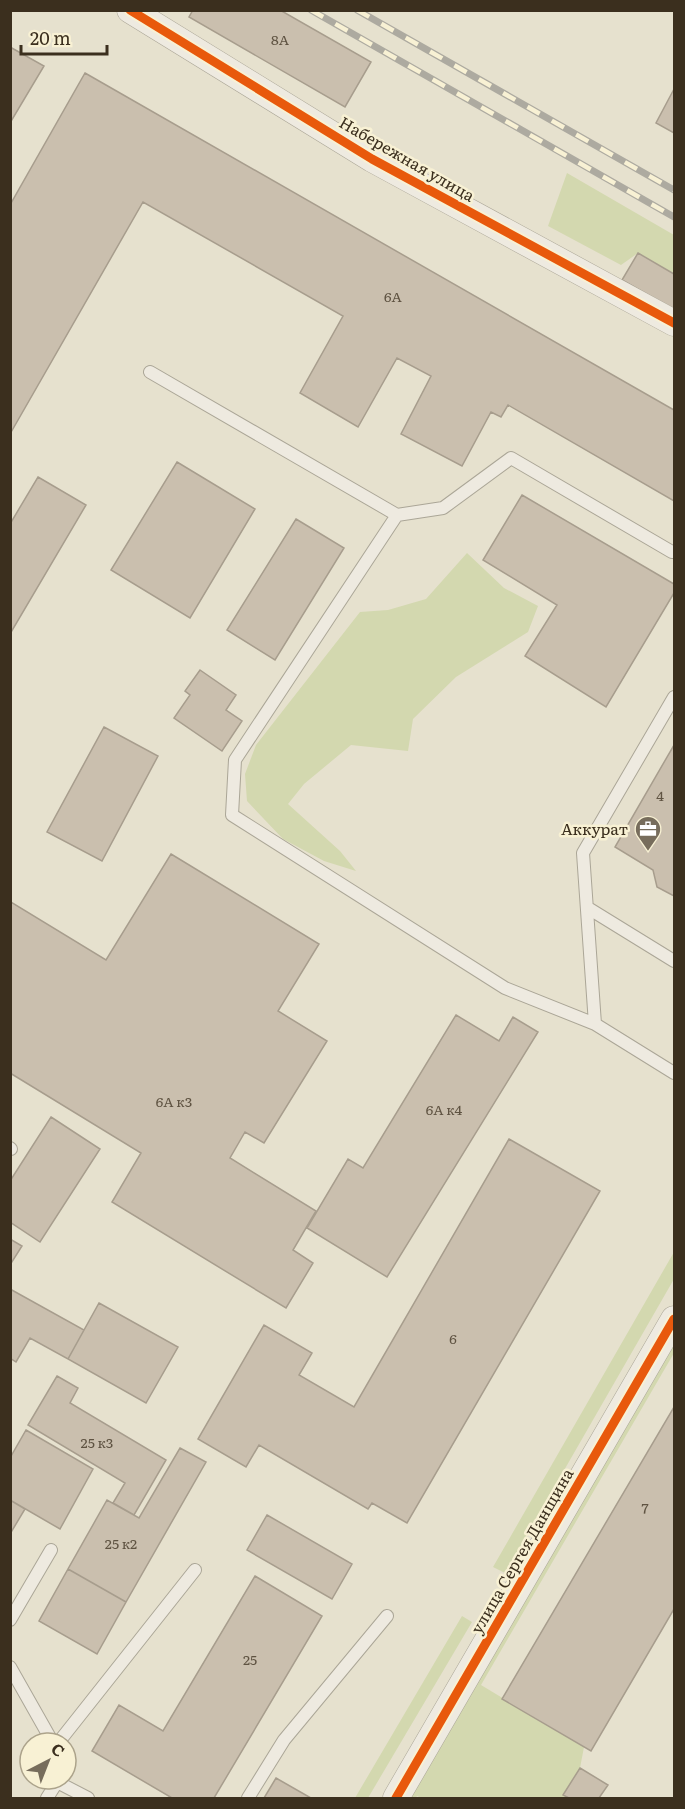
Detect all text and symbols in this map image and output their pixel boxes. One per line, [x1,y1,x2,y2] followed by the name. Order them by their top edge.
[21,18,106,56] scale bar
[30,24,71,51] text: 20 m
[271,29,290,49] house number: 8А
[335,110,480,207] street label: Набережная улица
[384,286,403,306] house number: 6А
[656,785,664,805] house number: 4
[633,814,663,852] office icon: Аккурат
[561,816,628,840] place label: Аккурат
[156,1091,192,1111] house number: 6А к3
[426,1099,463,1119] house number: 6А к4
[449,1328,457,1348] house number: 6
[81,1432,113,1452] house number: 25 к3
[464,1463,579,1638] street label: улица Сергея Данщина
[641,1497,649,1517] house number: 7
[105,1533,137,1553] house number: 25 к2
[243,1649,257,1669] house number: 25
[18,1731,78,1791] north arrow
[46,1736,71,1762] text: С

